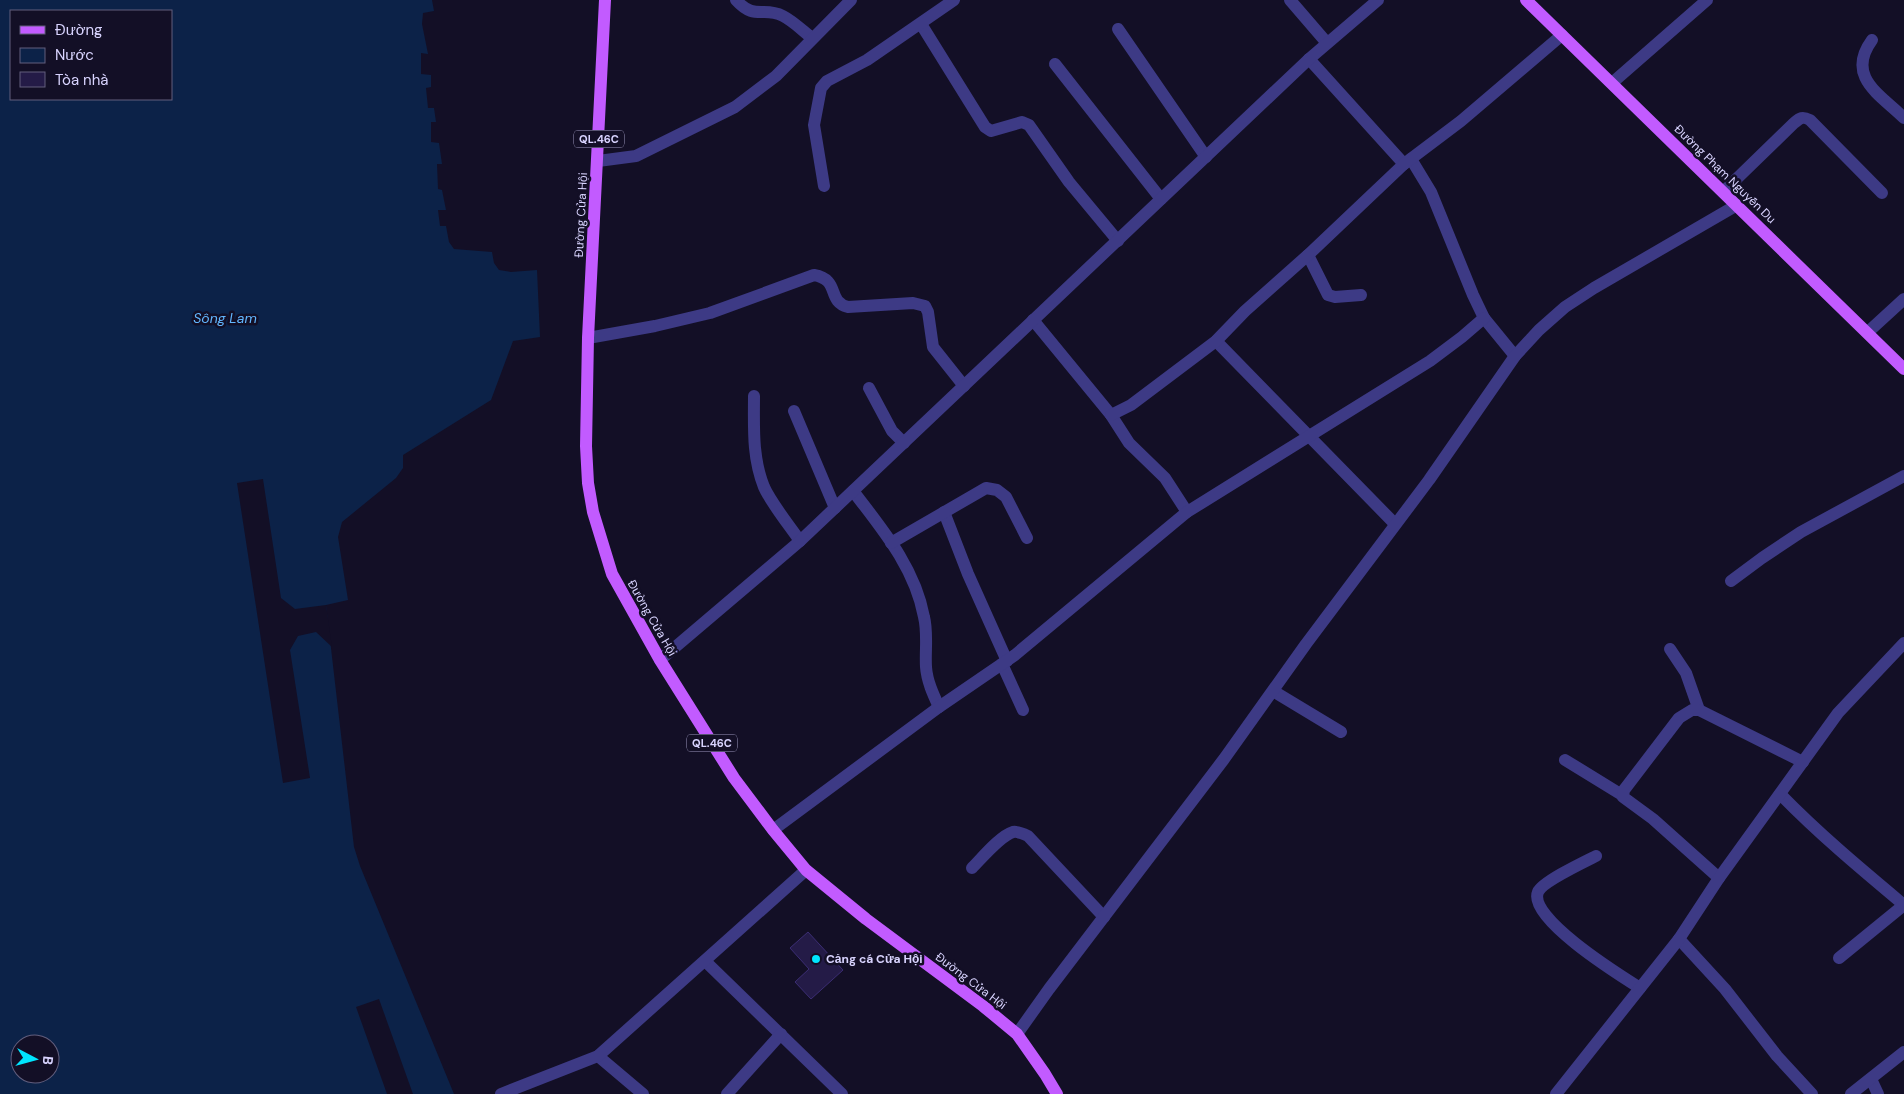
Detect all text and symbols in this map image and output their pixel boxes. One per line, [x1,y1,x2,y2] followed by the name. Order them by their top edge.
[10,10,172,100] legend
[55,20,103,40] text: Đường
[55,45,94,65] text: Nước
[55,70,109,90] text: Tòa nhà
[1671,121,1779,227] street label: Đường Phạm Nguyễn Du
[574,130,624,148] road number: QL.46C
[571,172,591,258] street label: Đường Cửa Hội
[193,309,257,327] water label: Sông Lam
[624,577,680,659] street label: Đường Cửa Hội
[687,734,737,751] road number: QL.46C
[932,949,1010,1013] street label: Đường Cửa Hội
[826,951,923,967] place label: Cảng cá Cửa Hội
[810,953,822,965] marker: Cảng cá Cửa Hội
[10,1034,60,1084] north arrow
[39,1055,57,1066] text: B

